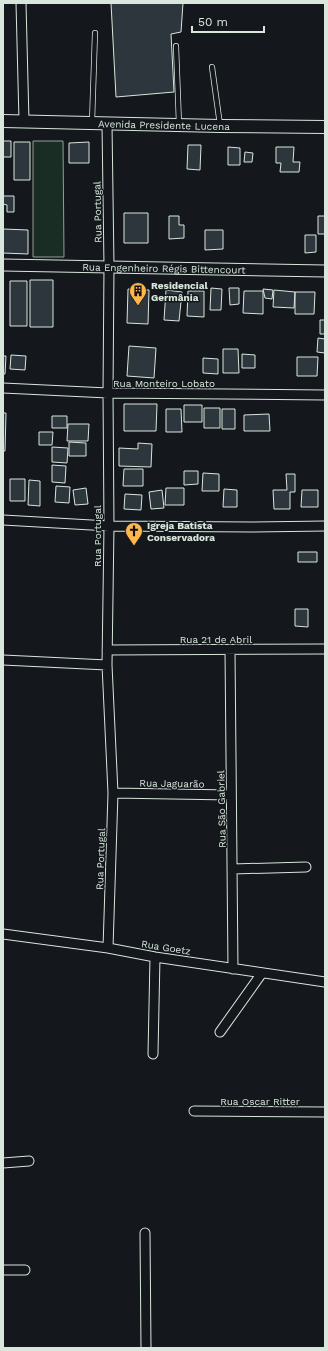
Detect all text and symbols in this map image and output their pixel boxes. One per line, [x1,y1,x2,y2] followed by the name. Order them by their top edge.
[192,8,264,34] scale bar
[198,15,228,29] text: 50 m
[98,118,230,132] street label: Avenida Presidente Lucena
[91,181,104,243] street label: Rua Portugal
[82,261,246,276] street label: Rua Engenheiro Régis Bittencourt
[151,280,208,303] place label: Residencial Germânia
[128,281,148,306] building icon: Residencial Germânia
[113,378,215,389] street label: Rua Monteiro Lobato
[92,505,103,567] street label: Rua Portugal
[147,520,215,543] place label: Igreja Batista Conservadora
[124,521,144,546] church icon: Igreja Batista Conservadora
[180,634,252,645] street label: Rua 21 de Abril
[215,770,228,848] street label: Rua São Gabriel
[139,777,205,790] street label: Rua Jaguarão
[94,828,107,890] street label: Rua Portugal
[140,938,191,957] street label: Rua Goetz
[220,1096,300,1107] street label: Rua Oscar Ritter

